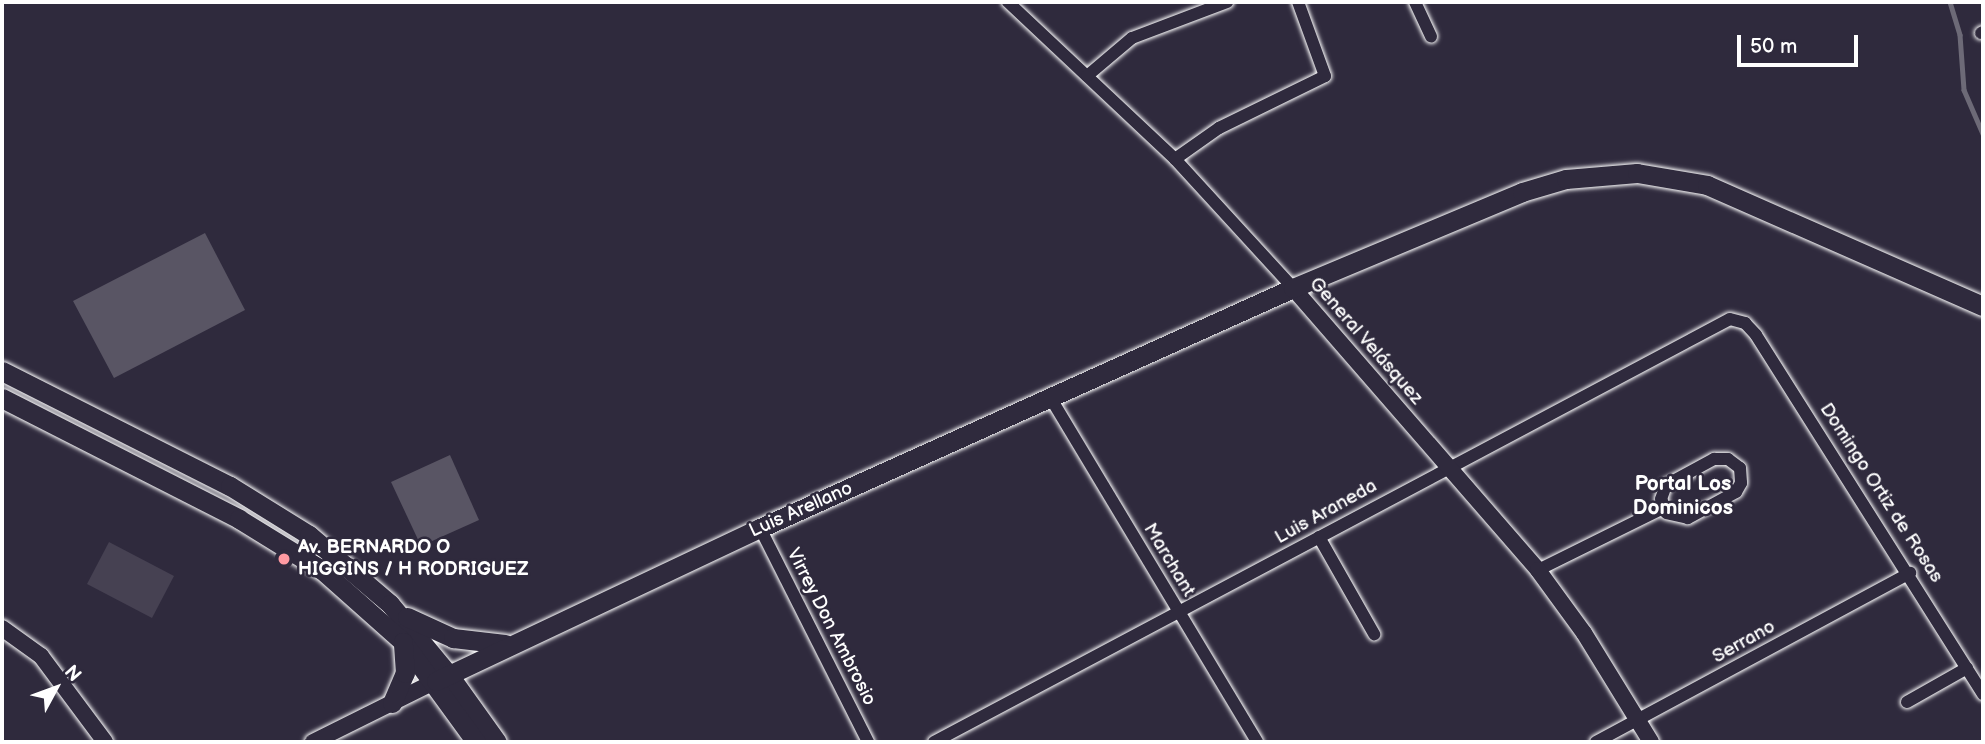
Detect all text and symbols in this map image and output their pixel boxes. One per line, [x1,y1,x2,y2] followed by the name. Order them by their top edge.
[1740,21,1861,65] scale bar
[1750,34,1797,59] text: 50 m
[1304,272,1428,410] street label: General Velásquez
[1814,399,1948,587] street label: Domingo Ortiz de Rosas
[1633,471,1733,521] district label: Portal Los Dominicos
[1271,475,1381,549] street label: Luis Araneda
[746,477,856,543] street label: Luis Arellano
[1138,519,1200,601] street label: Marchant
[298,537,528,581] place label: Av. BERNARDO O HIGGINS / H RODRIGUEZ
[781,544,881,710] street label: Virrey Don Ambrosio
[276,551,292,567] marker: Av. BERNARDO O HIGGINS / H RODRIGUEZ
[1709,615,1779,669] street label: Serrano
[21,653,91,723] north arrow
[59,661,86,687] text: N

